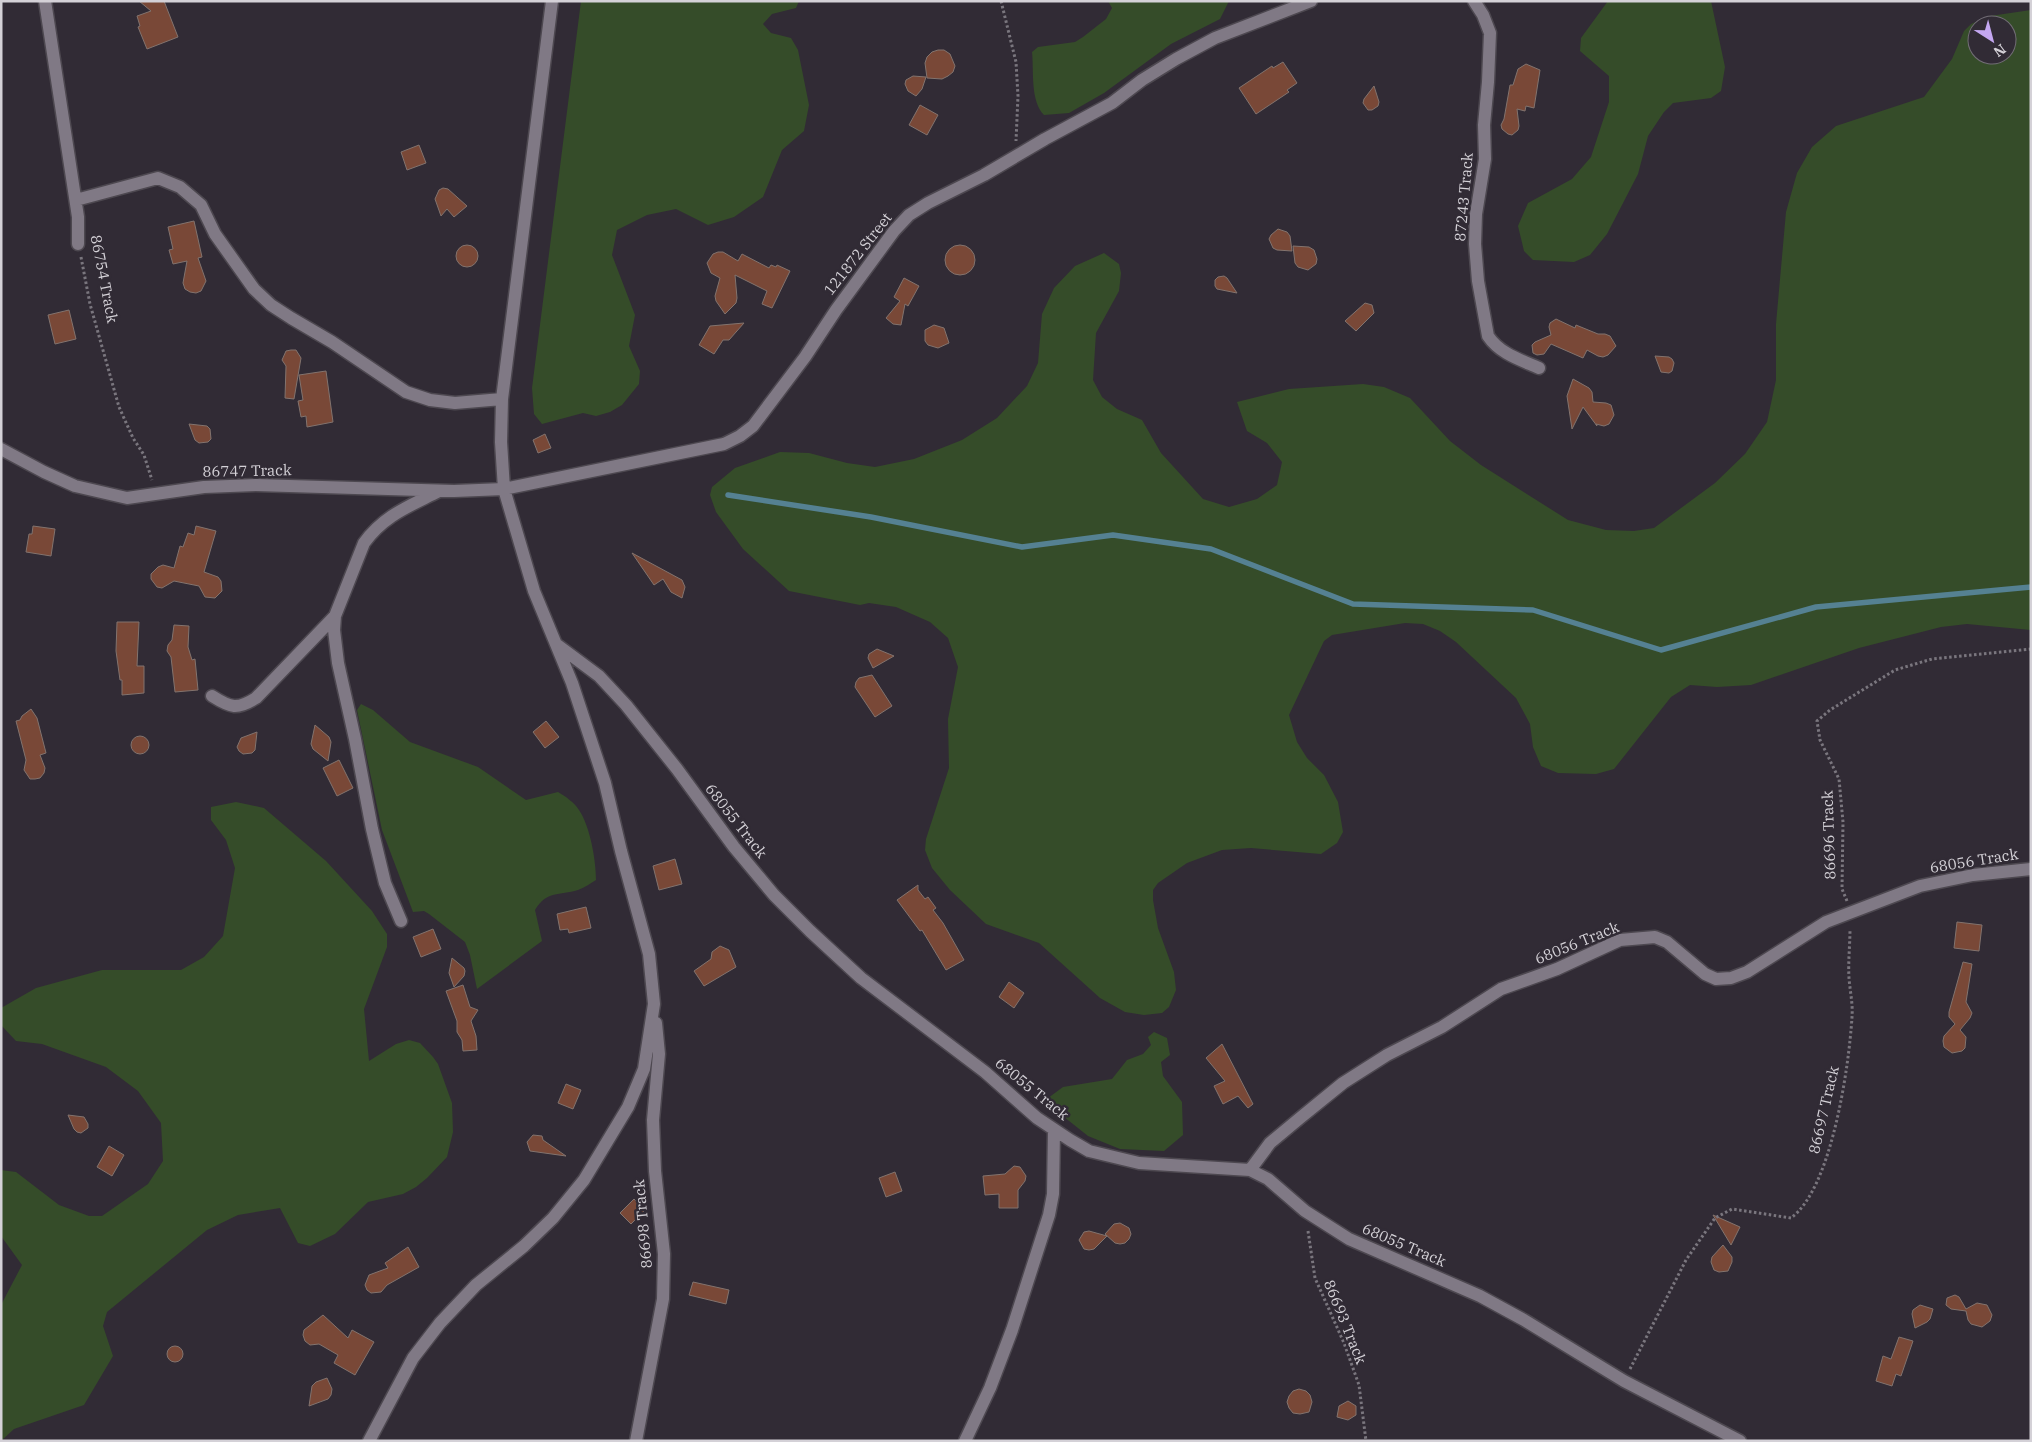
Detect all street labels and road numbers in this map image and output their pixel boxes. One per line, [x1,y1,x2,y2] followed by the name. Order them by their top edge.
[1450,151,1477,242] street label: 87243 Track
[819,209,896,299] street label: 121872 Street
[87,233,122,325] street label: 86754 Track
[202,460,292,481] street label: 86747 Track
[701,780,772,862] street label: 68055 Track
[1817,790,1840,880] street label: 86696 Track
[1928,844,2020,877] street label: 68056 Track
[1532,917,1622,968] street label: 68056 Track
[992,1053,1073,1124] street label: 68055 Track
[1804,1064,1843,1156] street label: 86697 Track
[629,1178,656,1269] street label: 86698 Track
[1359,1218,1449,1271] street label: 68055 Track
[1320,1277,1371,1367] street label: 86693 Track

